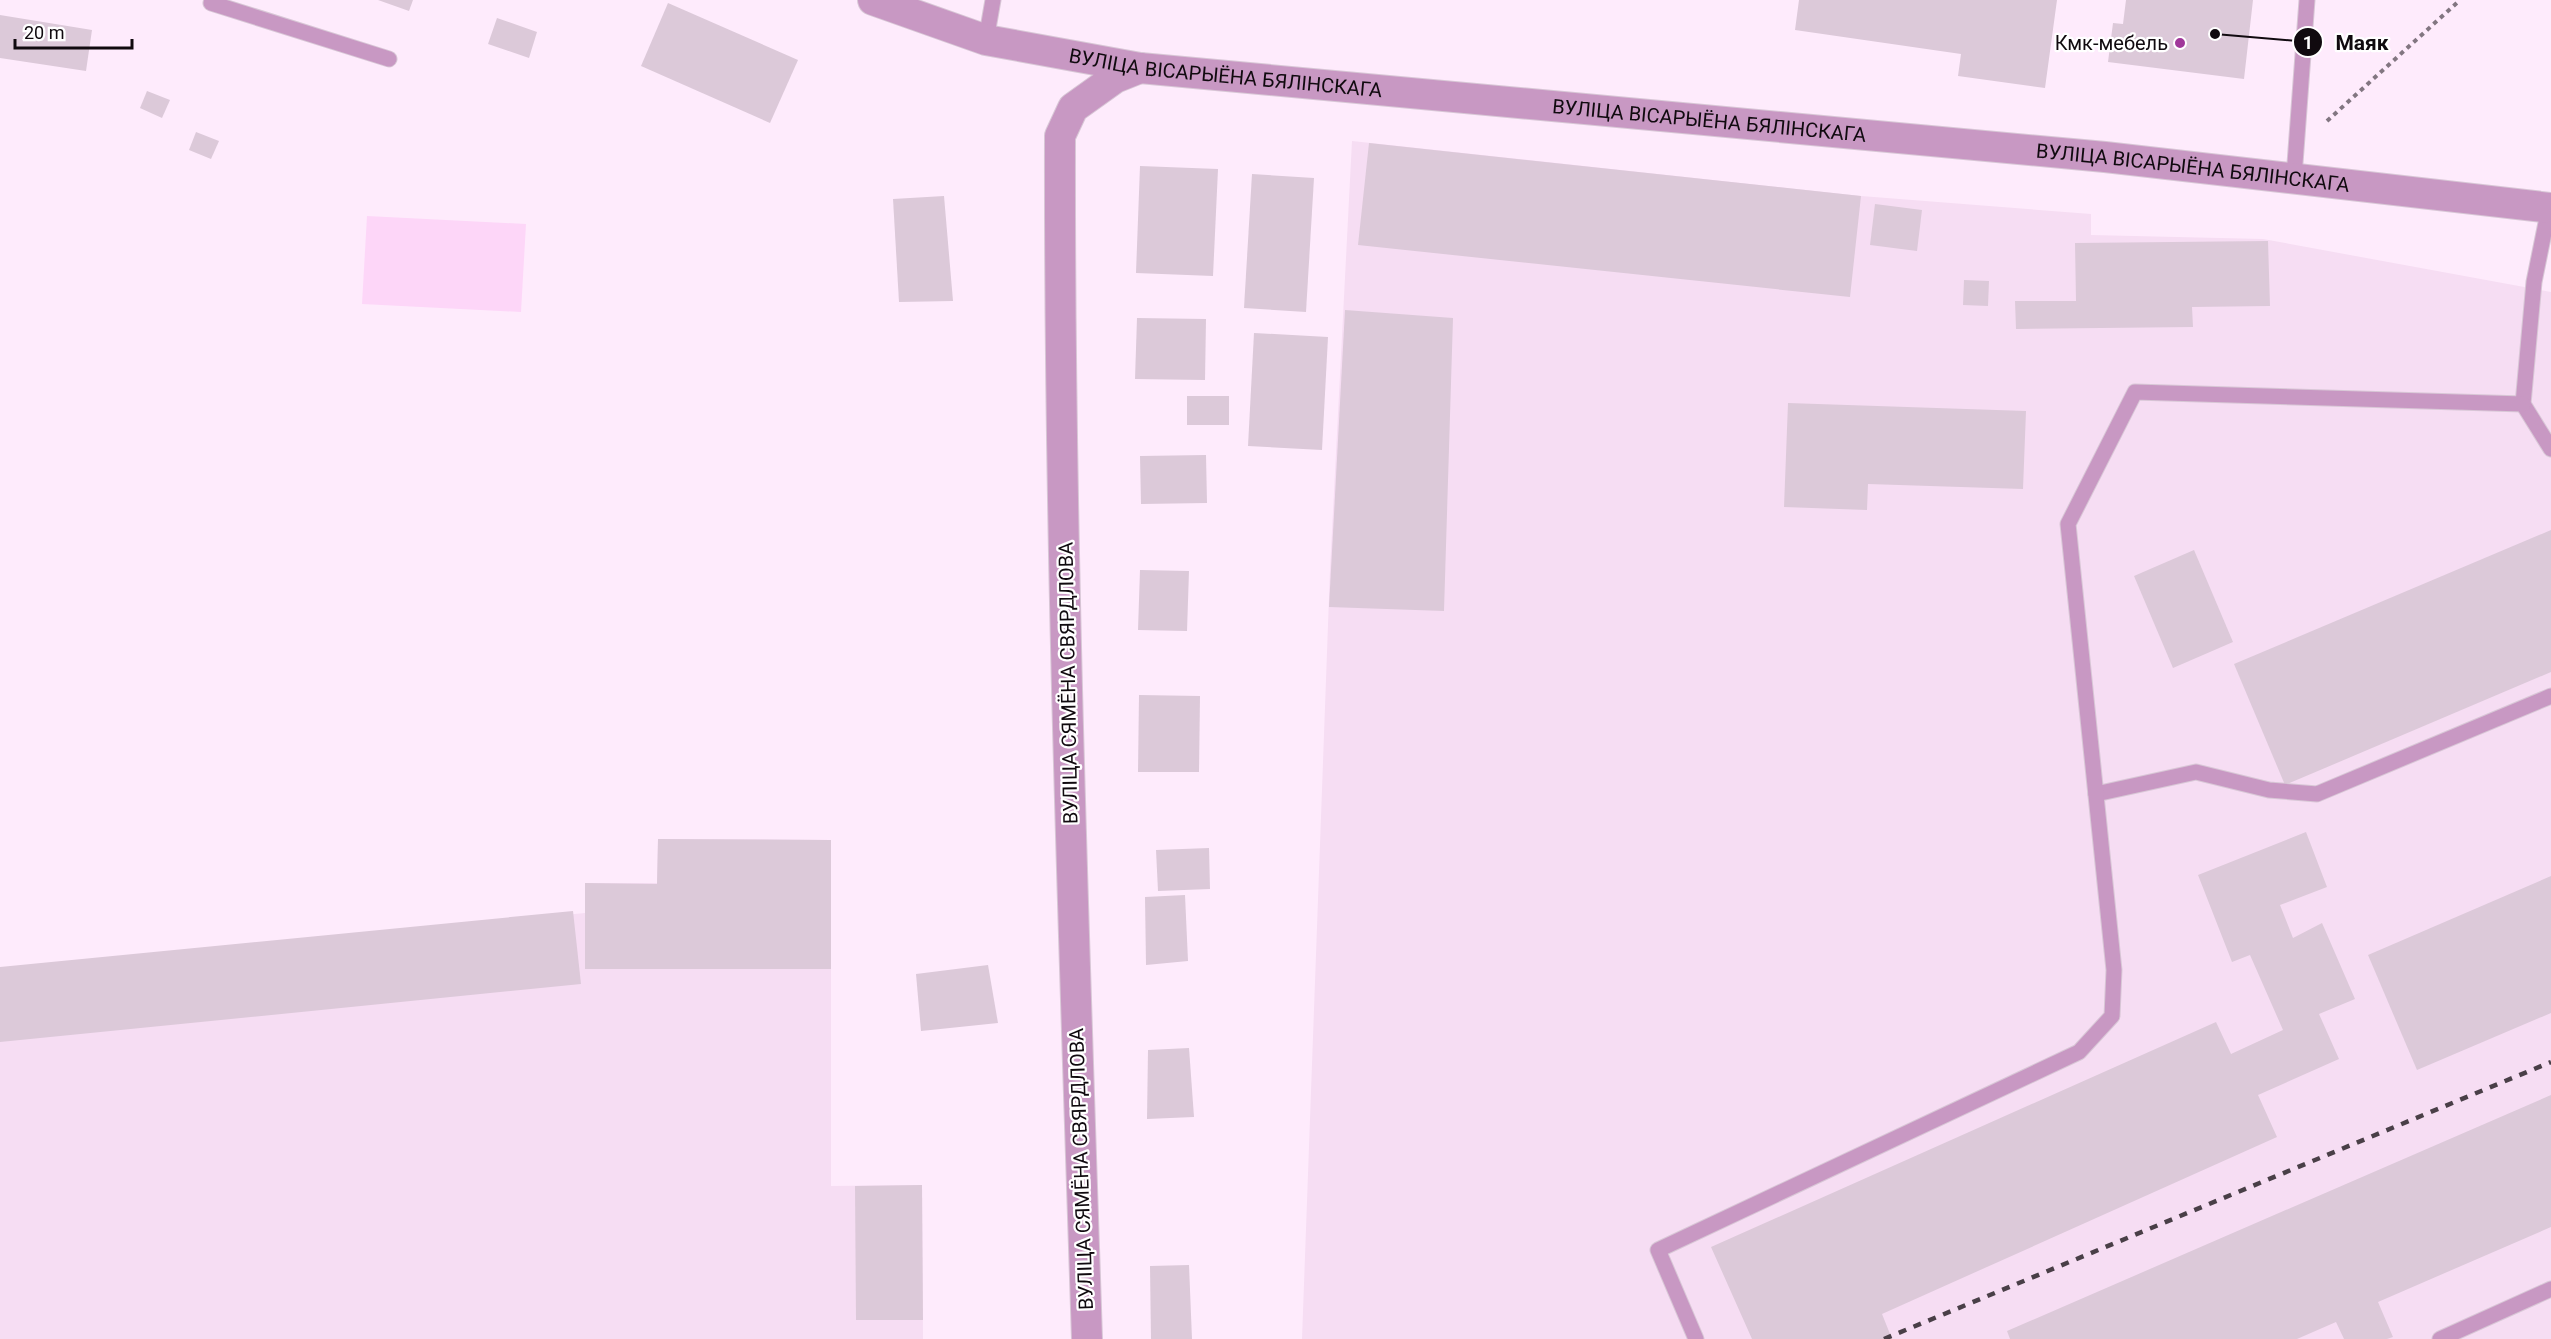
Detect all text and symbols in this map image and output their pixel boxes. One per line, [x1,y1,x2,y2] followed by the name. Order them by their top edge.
[15,12,132,50] scale bar
[24,22,64,43] text: 20 m
[2293,23,2401,62] callout: Маяк
[2055,31,2168,55] place label: Кмк-мебель
[2335,31,2389,55] text: Маяк
[2303,32,2313,53] text: 1
[2173,36,2187,50] marker: Кмк-мебель
[1067,43,1383,102] street label: ВУЛІЦА ВІСАРЫЁНА БЯЛІНСКАГА
[1551,94,1867,147] street label: ВУЛІЦА ВІСАРЫЁНА БЯЛІНСКАГА
[2035,139,2351,197] street label: ВУЛІЦА ВІСАРЫЁНА БЯЛІНСКАГА
[1054,542,1082,824] street label: ВУЛІЦА СЯМЁНА СВЯРДЛОВА
[1064,1027,1098,1311] street label: ВУЛІЦА СЯМЁНА СВЯРДЛОВА

